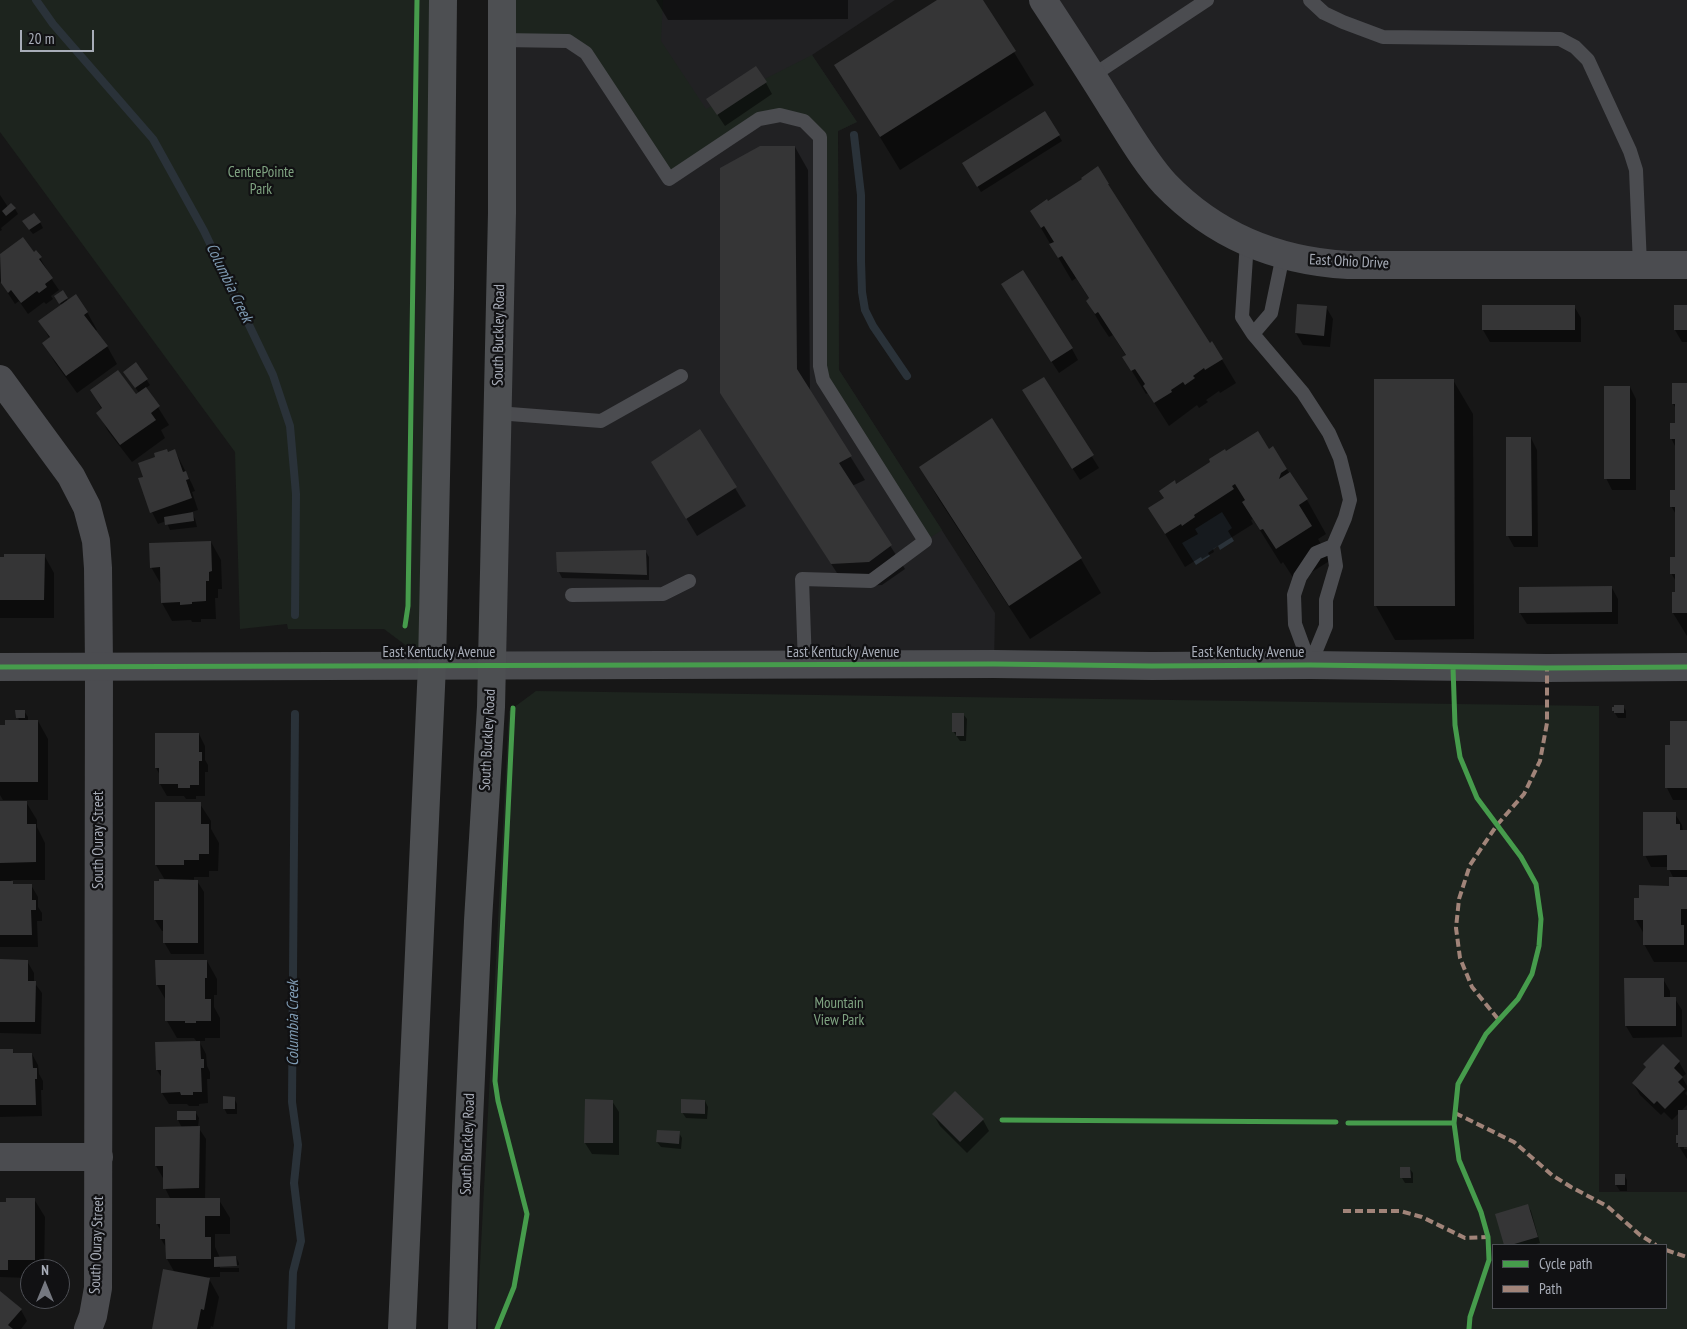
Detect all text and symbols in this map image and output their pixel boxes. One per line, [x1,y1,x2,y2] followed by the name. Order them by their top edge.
[22,20,96,52] scale bar
[28,29,54,48] text: 20 m
[228,164,294,199] park label: CentrePointe Park
[202,240,256,326] water label: Columbia Creek
[1309,251,1389,273] street label: East Ohio Drive
[489,284,509,386] street label: South Buckley Road
[383,644,495,662] street label: East Kentucky Avenue
[787,644,899,662] street label: East Kentucky Avenue
[1192,644,1304,662] street label: East Kentucky Avenue
[476,689,500,791] street label: South Buckley Road
[90,791,108,889] street label: South Ouray Street
[283,980,303,1066] water label: Columbia Creek
[814,995,864,1030] park label: Mountain View Park
[457,1093,479,1195] street label: South Buckley Road
[86,1196,108,1294] street label: South Ouray Street
[1492,1244,1667,1309] legend
[1539,1254,1592,1273] text: Cycle path
[20,1259,70,1309] north arrow
[41,1261,49,1279] text: N
[1539,1279,1562,1298] text: Path

